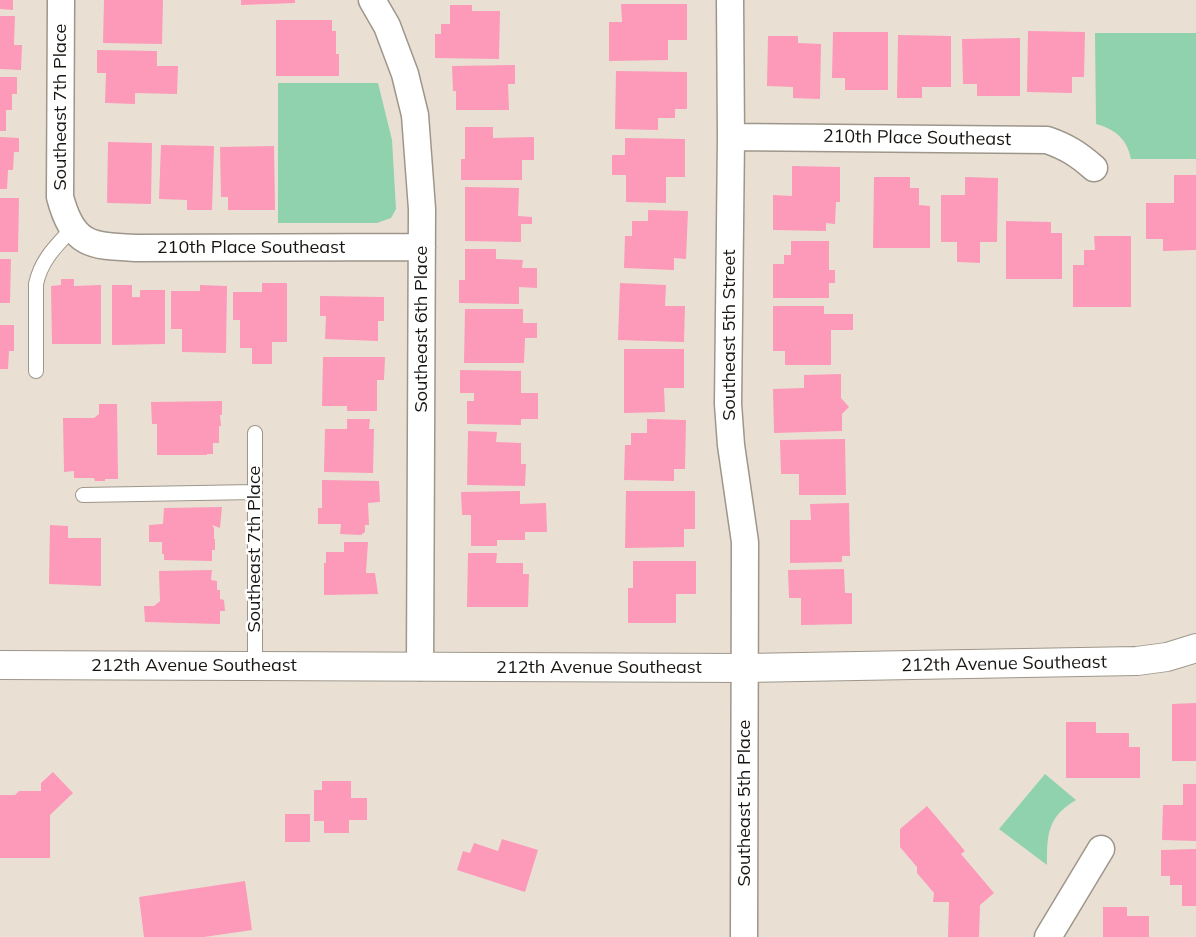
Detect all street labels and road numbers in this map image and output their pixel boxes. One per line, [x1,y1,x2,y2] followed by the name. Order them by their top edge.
[50,24,72,190] street label: Southeast 7th Place
[823,126,1011,150] street label: 210th Place Southeast
[157,237,345,259] street label: 210th Place Southeast
[411,246,433,412] street label: Southeast 6th Place
[719,249,741,421] street label: Southeast 5th Street
[244,466,266,632] street label: Southeast 7th Place
[901,651,1107,677] street label: 212th Avenue Southeast
[91,655,297,677] street label: 212th Avenue Southeast
[496,657,702,679] street label: 212th Avenue Southeast
[734,720,756,886] street label: Southeast 5th Place

